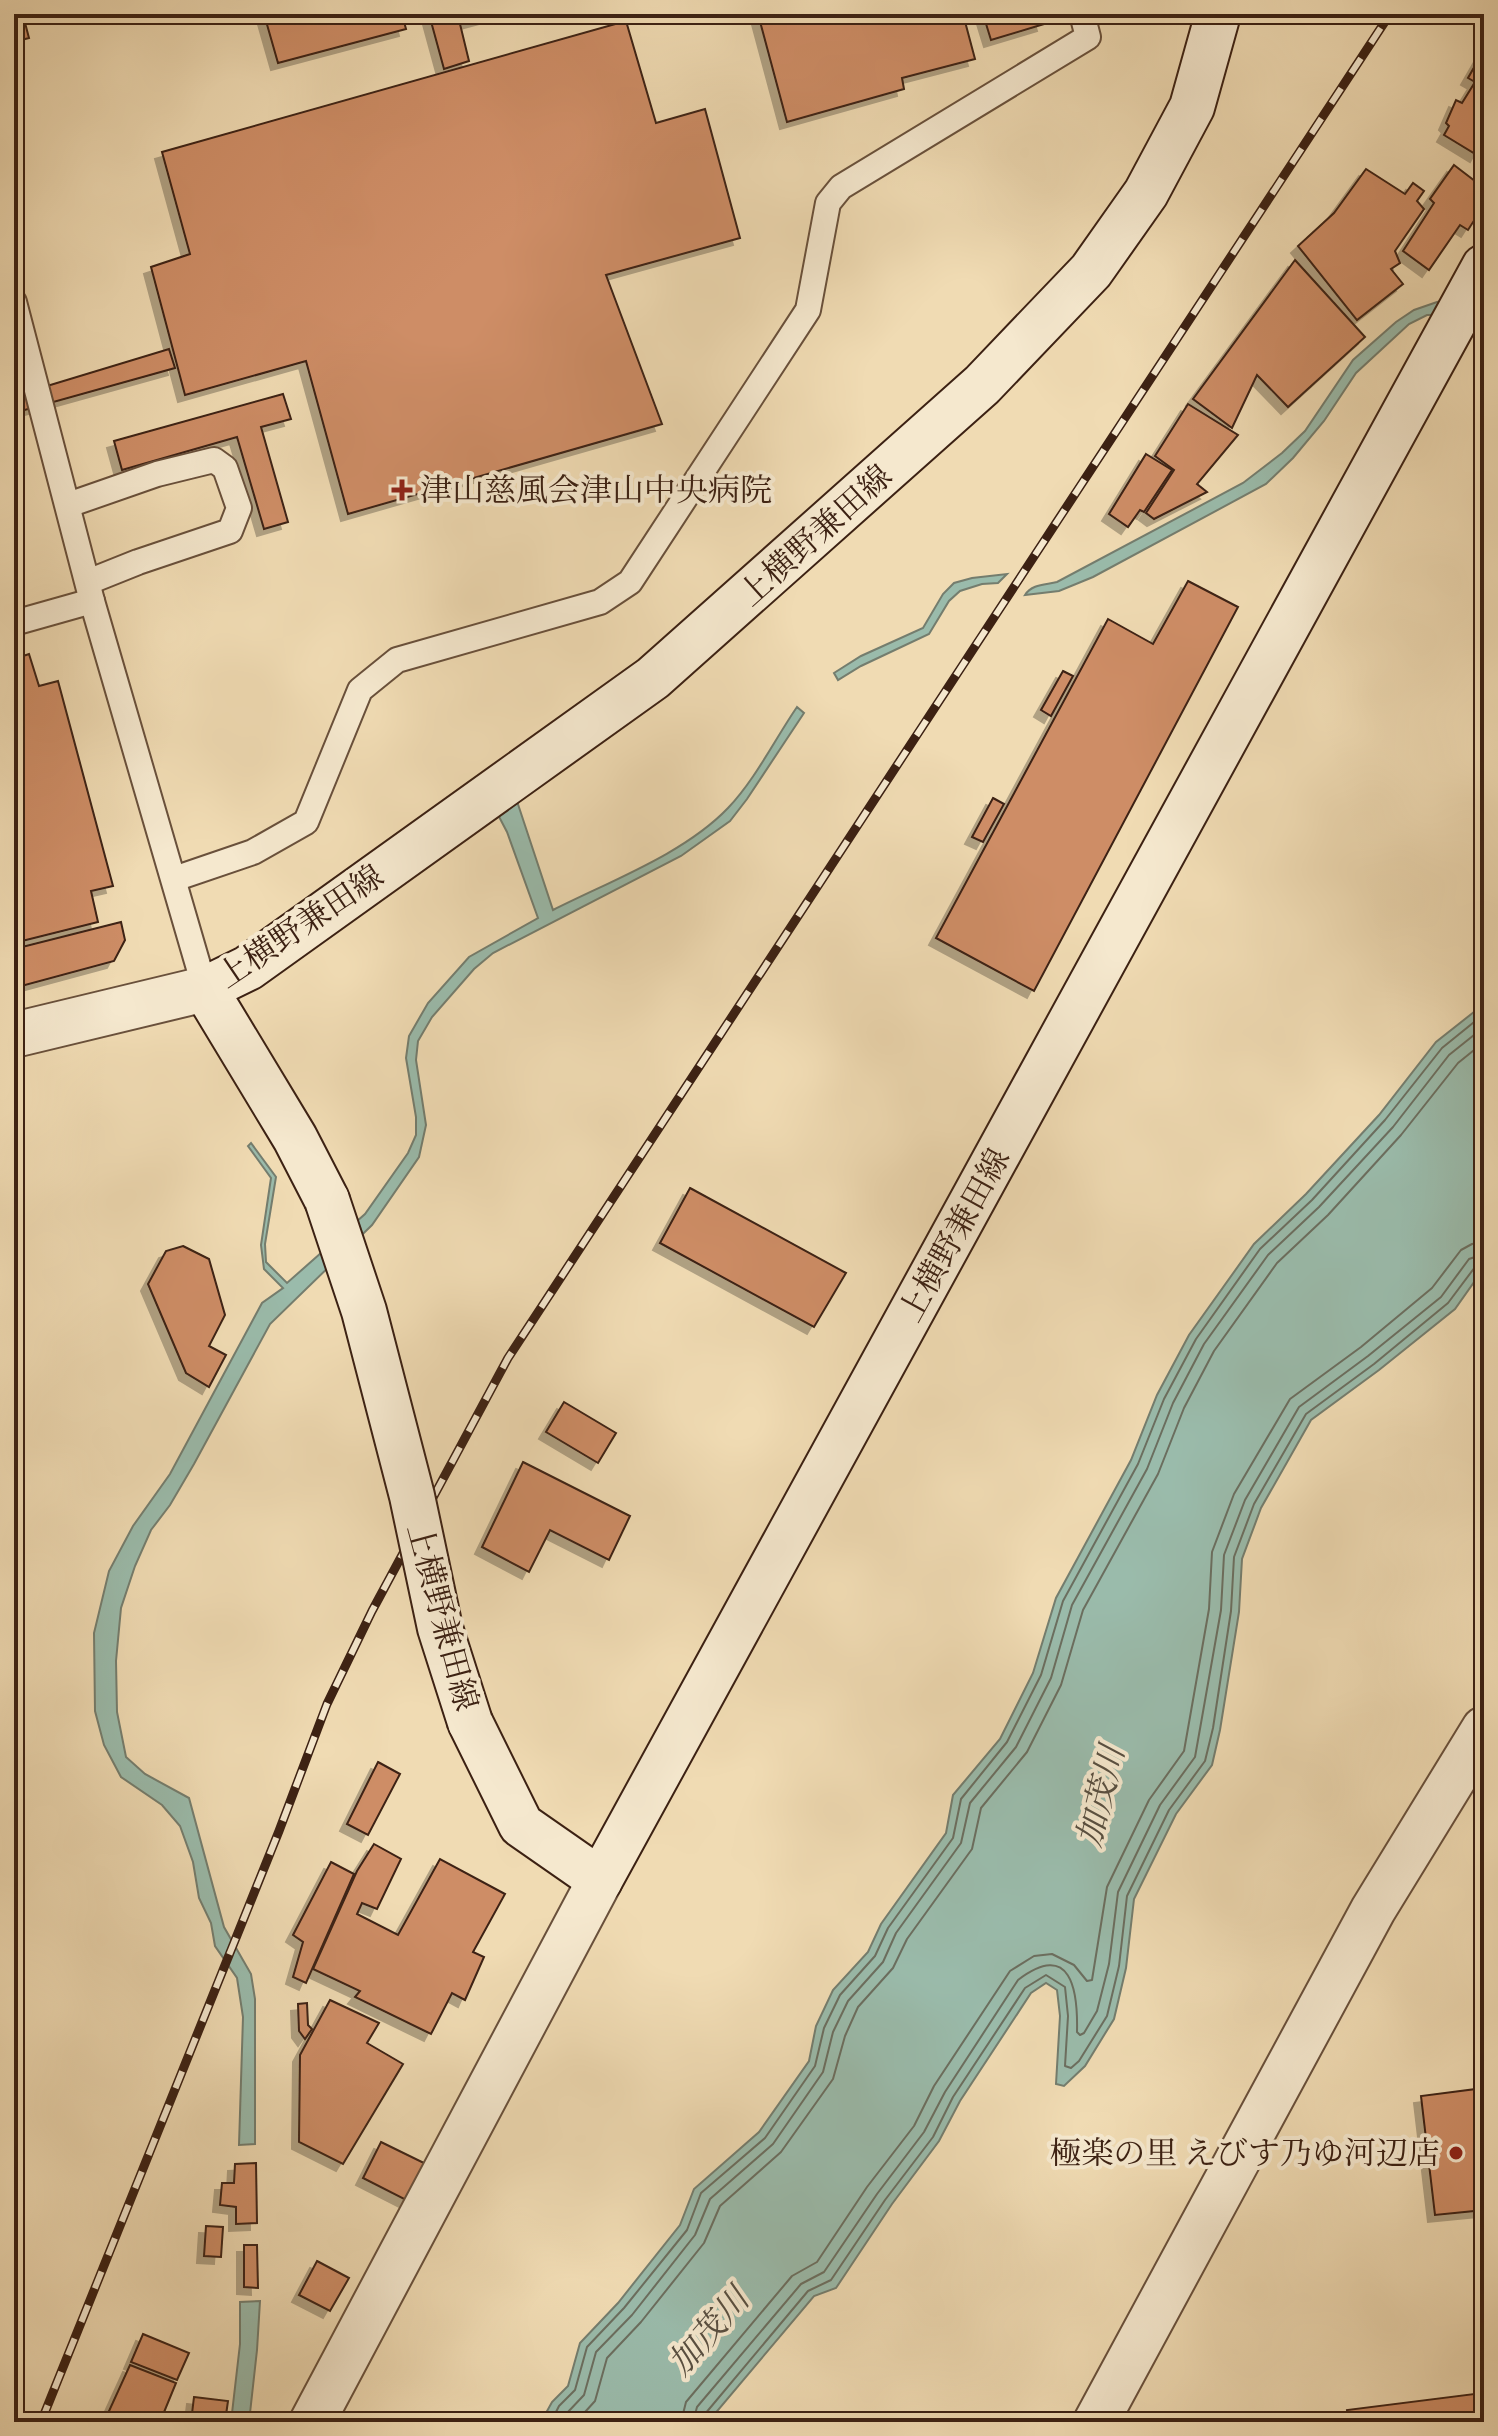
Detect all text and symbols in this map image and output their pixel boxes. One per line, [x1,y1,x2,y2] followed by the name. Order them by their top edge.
[730,456,904,619] street label: 上横野兼田線
[420,470,772,516] place label: 津山慈風会津山中央病院
[391,479,413,501] marker: 津山慈風会津山中央病院
[209,856,394,1001] street label: 上横野兼田線
[890,1141,1023,1332] street label: 上横野兼田線
[393,1519,487,1716] street label: 上横野兼田線
[1067,1738,1140,1852] water label: 加茂川
[1049,2133,1440,2179] place label: 極楽の里 えびす乃ゆ河辺店
[1447,2144,1465,2162] marker: 極楽の里 えびす乃ゆ河辺店
[659,2276,765,2388] water label: 加茂川

